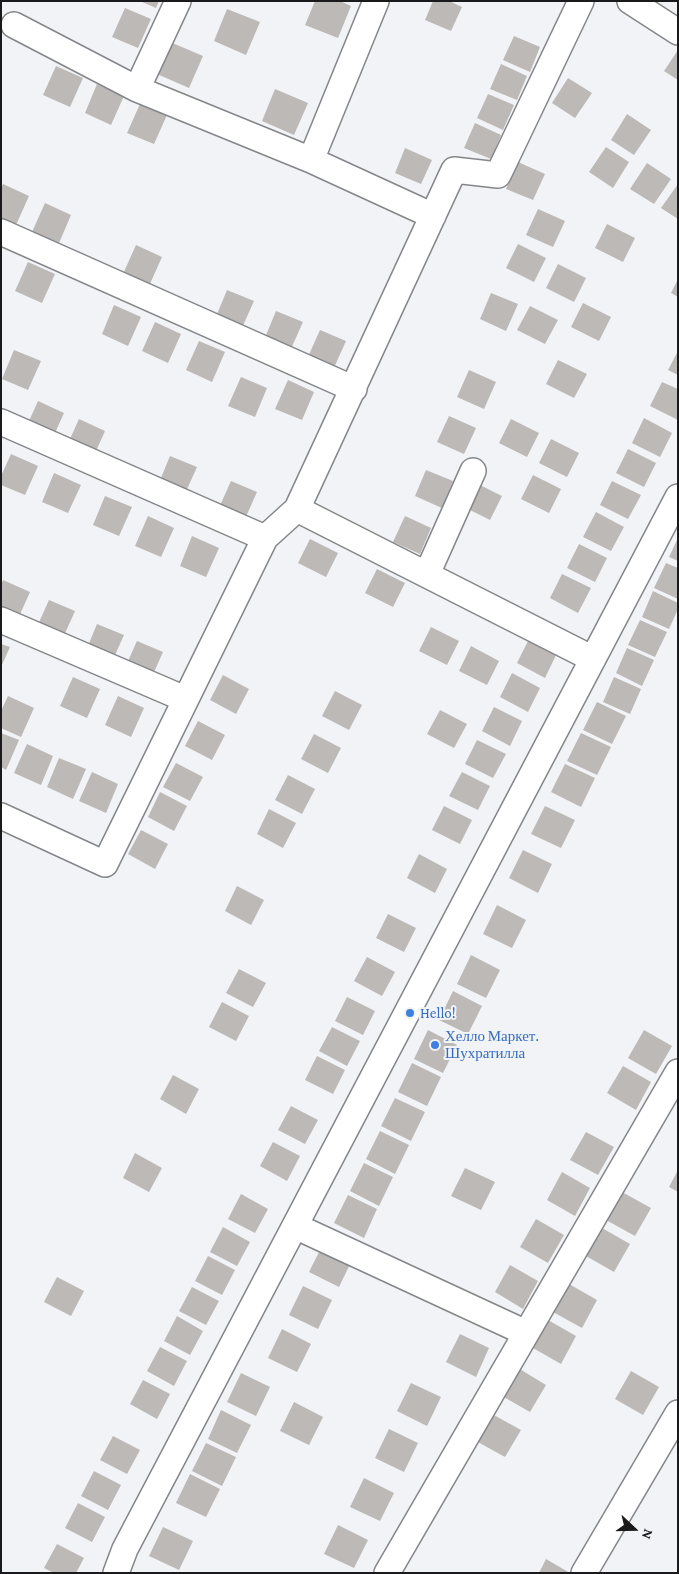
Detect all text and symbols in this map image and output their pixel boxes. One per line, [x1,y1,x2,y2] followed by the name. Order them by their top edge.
[420,1004,456,1022] place label: Hello!
[404,1007,416,1019] marker: Hello!
[445,1027,539,1062] place label: Хелло Маркет. Шухратилла
[429,1039,441,1051] marker: Хелло Маркет. Шухратилла
[609,1504,659,1554] north arrow
[639,1527,657,1542] text: N

